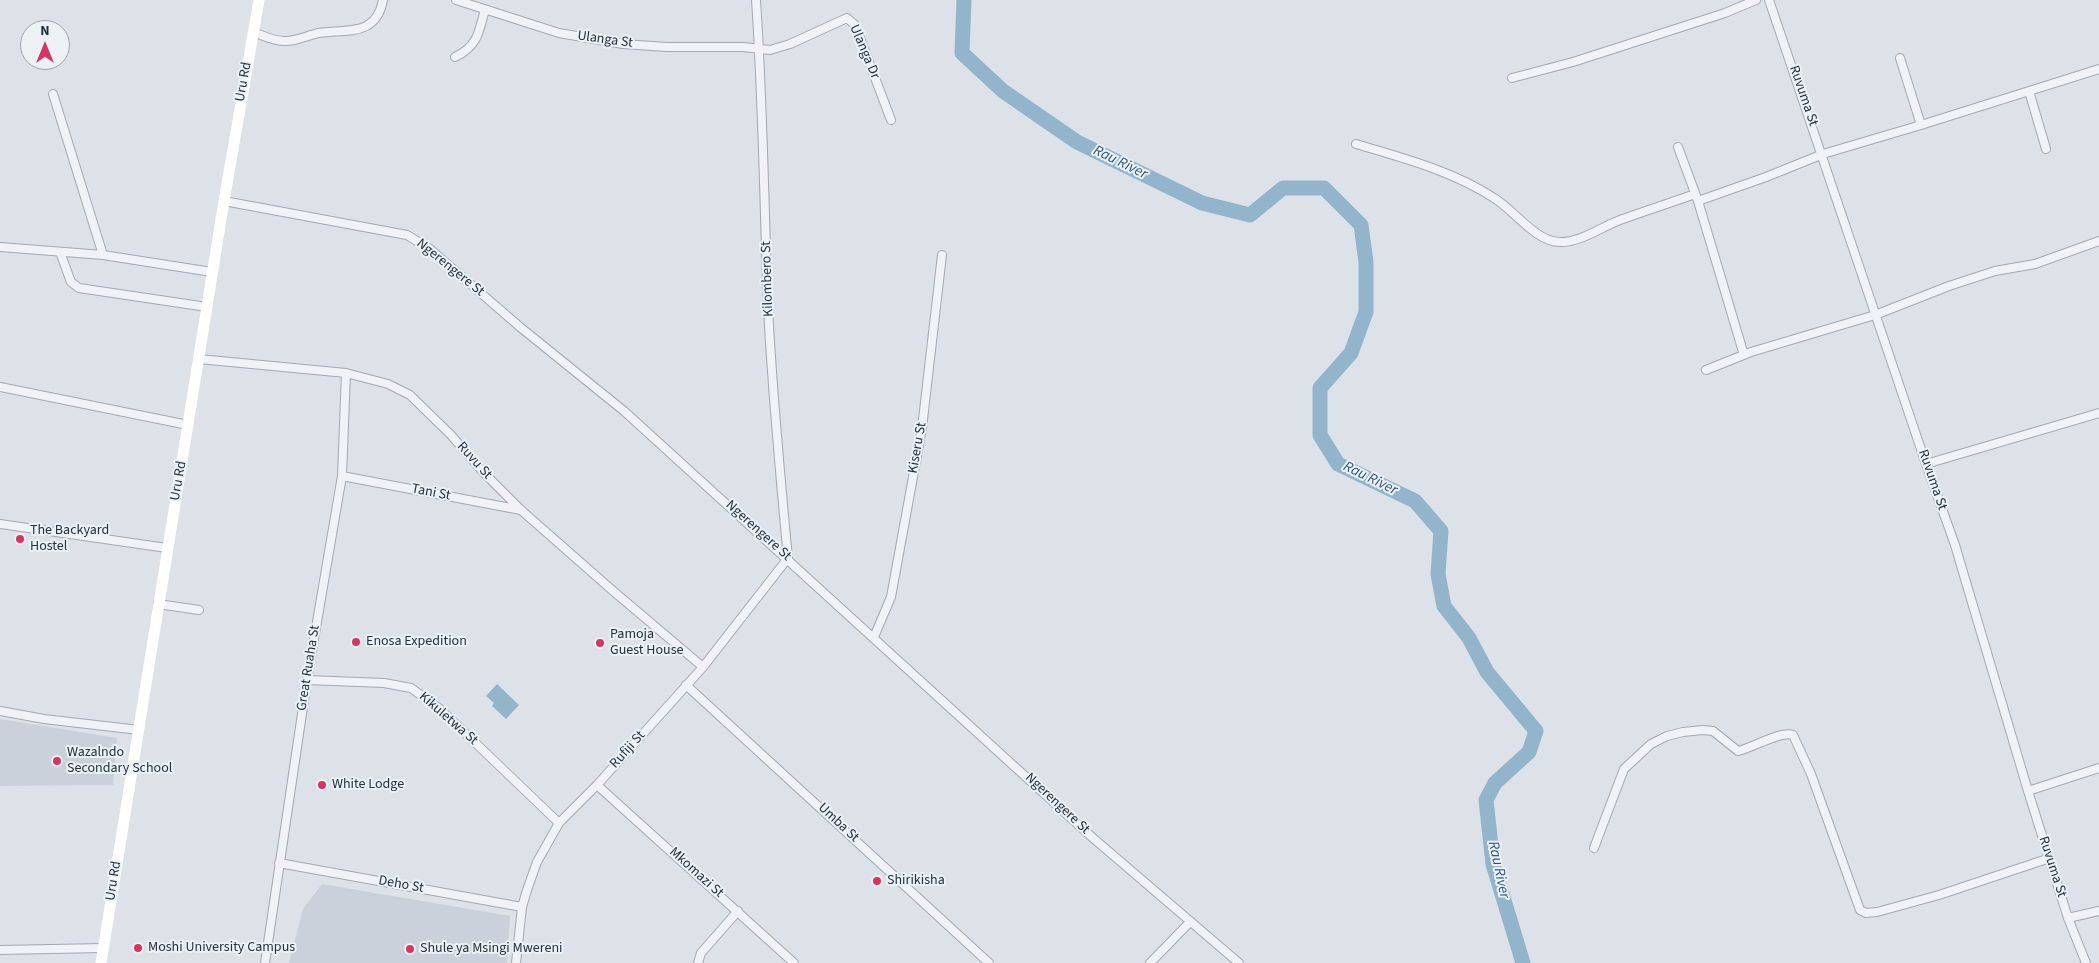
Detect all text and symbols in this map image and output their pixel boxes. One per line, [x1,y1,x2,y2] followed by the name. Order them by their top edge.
[20,20,70,70] north arrow
[40,21,50,41] text: N
[845,22,883,82] street label: Ulanga Dr
[576,28,634,52] street label: Ulanga St
[232,61,256,103] street label: Uru Rd
[1785,63,1821,129] street label: Ruvuma St
[1090,142,1150,184] water label: Rau River
[413,236,487,300] street label: Ngerengere St
[758,241,778,317] street label: Kilombero St
[905,421,931,475] street label: Kiseru St
[453,439,495,483] street label: Ruvu St
[1914,447,1950,513] street label: Ruvuma St
[1340,458,1400,500] water label: Rau River
[167,460,191,502] street label: Uru Rd
[410,481,452,505] street label: Tani St
[722,497,794,565] street label: Ngerengere St
[30,523,109,556] place label: The Backyard Hostel
[14,533,26,545] marker: The Backyard Hostel
[294,624,324,712] street label: Great Ruaha St
[610,627,683,660] place label: Pamoja Guest House
[366,634,467,650] place label: Enosa Expedition
[350,636,362,648] marker: Enosa Expedition
[594,637,606,649] marker: Pamoja Guest House
[415,689,481,749] street label: Kikuletwa St
[607,728,649,772] street label: Rufiji St
[67,745,172,778] place label: Wazalndo Secondary School
[51,755,63,767] marker: Wazalndo Secondary School
[1021,770,1093,838] street label: Ngerengere St
[332,777,404,793] place label: White Lodge
[316,779,328,791] marker: White Lodge
[814,800,862,846] street label: Umba St
[2034,834,2070,900] street label: Ruvuma St
[1483,840,1513,900] water label: Rau River
[665,844,727,902] street label: Mkomazi St
[103,860,125,902] street label: Uru Rd
[377,873,425,897] street label: Deho St
[887,873,945,889] place label: Shirikisha
[871,875,883,887] marker: Shirikisha
[148,940,295,956] place label: Moshi University Campus
[420,941,562,957] place label: Shule ya Msingi Mwereni
[132,942,144,954] marker: Moshi University Campus
[404,943,416,955] marker: Shule ya Msingi Mwereni

